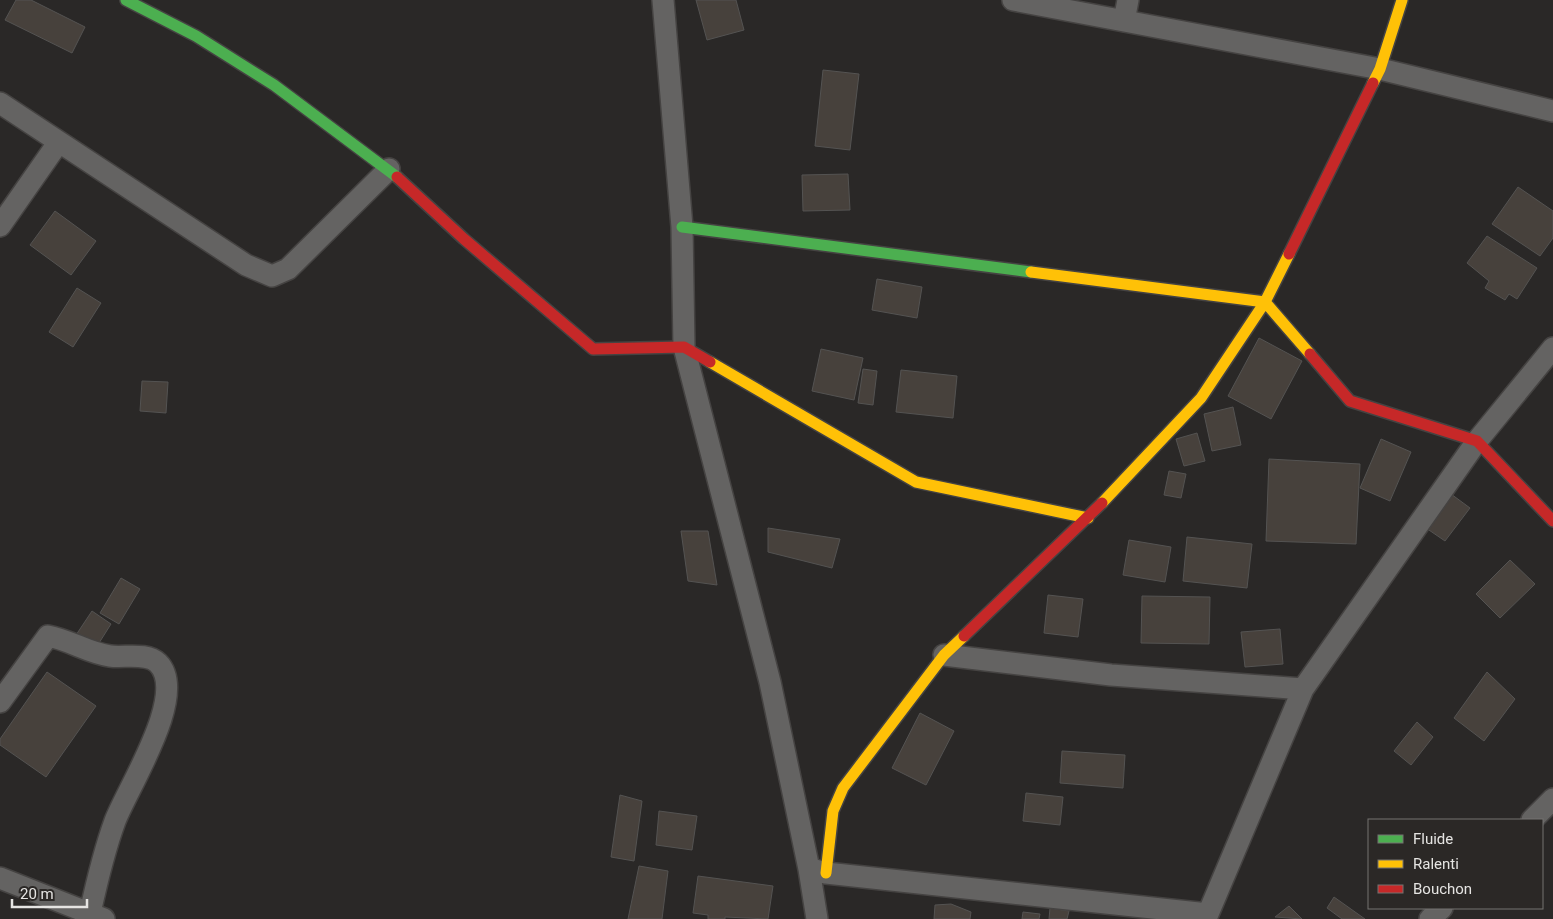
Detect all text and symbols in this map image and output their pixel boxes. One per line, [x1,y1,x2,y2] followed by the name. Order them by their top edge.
[1368,819,1543,909] legend
[1413,830,1453,848] text: Fluide
[1413,855,1459,873] text: Ralenti
[12,876,88,908] scale bar
[1413,880,1472,898] text: Bouchon
[20,885,54,903] text: 20 m

